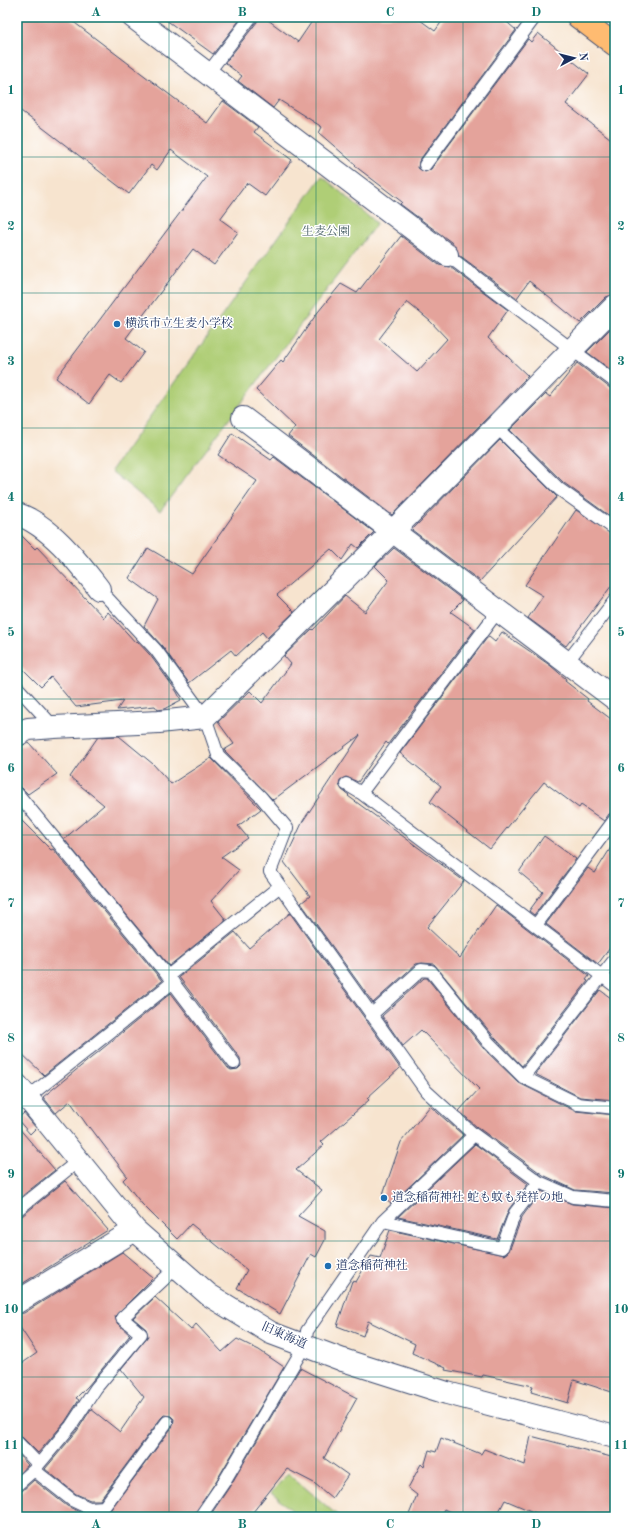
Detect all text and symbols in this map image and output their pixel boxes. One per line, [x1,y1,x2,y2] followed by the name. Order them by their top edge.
[91,6,101,19] text: A
[237,6,247,19] text: B
[386,6,394,19] text: C
[531,6,541,19] text: D
[554,38,594,78] north arrow
[576,52,588,62] text: N
[7,84,15,97] text: 1
[617,84,625,97] text: 1
[7,220,15,233] text: 2
[617,220,625,233] text: 2
[302,224,350,238] park label: 生麦公園
[125,316,233,330] place label: 横浜市立生麦小学校
[112,319,122,329] marker: 横浜市立生麦小学校
[7,355,15,368] text: 3
[617,355,625,368] text: 3
[7,491,15,504] text: 4
[617,491,625,504] text: 4
[7,626,15,639] text: 5
[617,626,625,639] text: 5
[7,762,15,775] text: 6
[617,762,625,775] text: 6
[7,897,15,910] text: 7
[617,897,625,910] text: 7
[7,1032,15,1045] text: 8
[617,1032,625,1045] text: 8
[7,1168,15,1181] text: 9
[617,1168,625,1181] text: 9
[392,1190,563,1204] place label: 道念稲荷神社 蛇も蚊も発祥の地
[379,1193,389,1203] marker: 道念稲荷神社 蛇も蚊も発祥の地
[336,1258,408,1272] place label: 道念稲荷神社
[323,1261,333,1271] marker: 道念稲荷神社
[3,1303,19,1316] text: 10
[613,1303,629,1316] text: 10
[260,1319,309,1351] street label: 旧東海道
[3,1439,19,1452] text: 11
[613,1439,629,1452] text: 11
[91,1518,101,1531] text: A
[237,1518,247,1531] text: B
[386,1518,394,1531] text: C
[531,1518,541,1531] text: D

